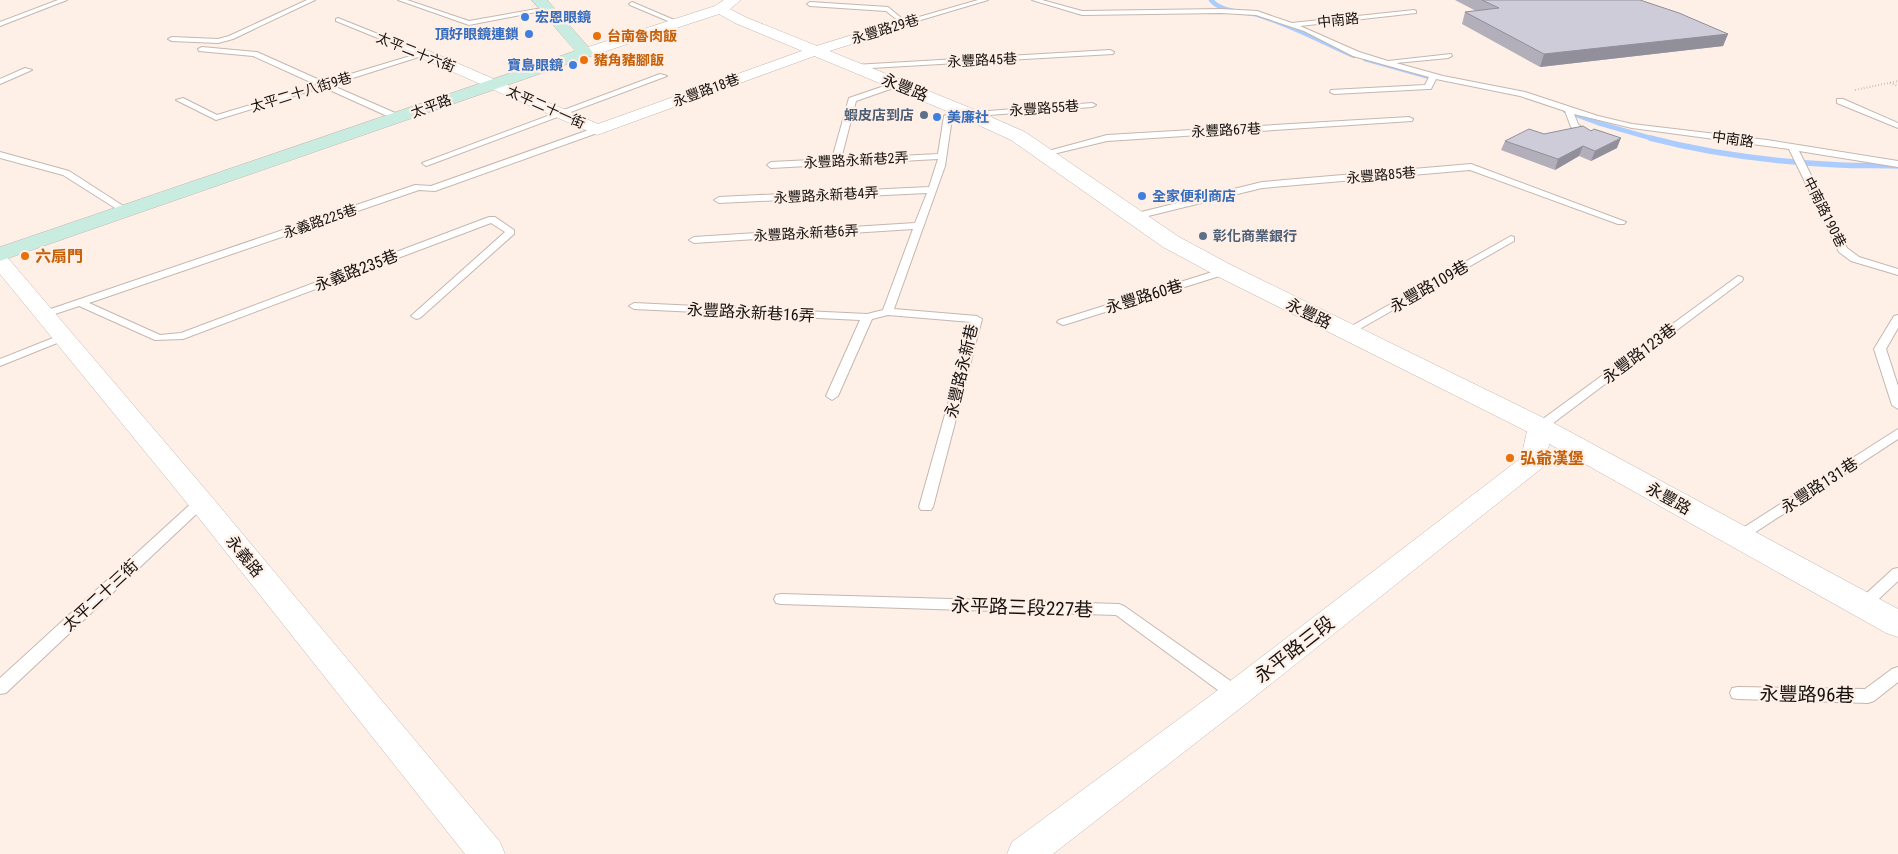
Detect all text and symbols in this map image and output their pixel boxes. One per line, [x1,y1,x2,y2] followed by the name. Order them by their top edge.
[535,9,591,25] place label: 宏恩眼鏡
[1316,10,1360,30] street label: 中南路
[519,11,531,23] marker: 宏恩眼鏡
[849,11,921,47] street label: 永豐路29巷
[435,26,519,42] place label: 頂好眼鏡連鎖
[523,28,535,40] marker: 頂好眼鏡連鎖
[607,28,677,44] place label: 台南魯肉飯
[374,29,458,75] street label: 太平二十六街
[591,30,603,42] marker: 台南魯肉飯
[947,50,1017,70] street label: 永豐路45巷
[594,52,664,68] place label: 豬角豬腳飯
[578,54,590,66] marker: 豬角豬腳飯
[507,57,563,73] place label: 寶島眼鏡
[567,59,579,71] marker: 寶島眼鏡
[248,69,354,115] street label: 太平二十八街9巷
[879,70,931,105] street label: 永豐路
[670,71,742,109] street label: 永豐路18巷
[504,83,588,131] street label: 太平二十一街
[409,91,453,121] street label: 太平路
[1009,98,1079,118] street label: 永豐路55巷
[844,107,914,123] place label: 蝦皮店到店
[918,109,930,121] marker: 蝦皮店到店
[947,109,989,125] place label: 美廉社
[931,111,943,123] marker: 美廉社
[1191,120,1261,140] street label: 永豐路67巷
[1711,128,1755,150] street label: 中南路
[803,149,909,171] street label: 永豐路永新巷2弄
[1346,164,1416,186] street label: 永豐路85巷
[1800,174,1850,250] street label: 中南路190巷
[773,184,879,206] street label: 永豐路永新巷4弄
[1152,188,1236,204] place label: 全家便利商店
[1136,190,1148,202] marker: 全家便利商店
[281,201,359,241] street label: 永義路225巷
[753,222,859,244] street label: 永豐路永新巷6弄
[1213,228,1297,244] place label: 彰化商業銀行
[1197,230,1209,242] marker: 彰化商業銀行
[312,246,401,295] street label: 永義路235巷
[35,247,83,266] place label: 六扇門
[19,250,31,262] marker: 六扇門
[1387,256,1472,317] street label: 永豐路109巷
[1103,276,1185,317] street label: 永豐路60巷
[1283,294,1335,333] street label: 永豐路
[687,300,815,325] street label: 永豐路永新巷16弄
[1599,319,1680,387] street label: 永豐路123巷
[941,322,982,420] street label: 永豐路永新巷
[1520,449,1584,468] place label: 弘爺漢堡
[1504,452,1516,464] marker: 弘爺漢堡
[1777,454,1861,517] street label: 永豐路131巷
[1643,478,1694,518] street label: 永豐路
[222,532,267,581] street label: 永義路
[59,556,142,635] street label: 太平二十三街
[951,594,1093,621] street label: 永平路三段227巷
[1250,611,1339,688] street label: 永平路三段
[1759,682,1855,707] street label: 永豐路96巷

